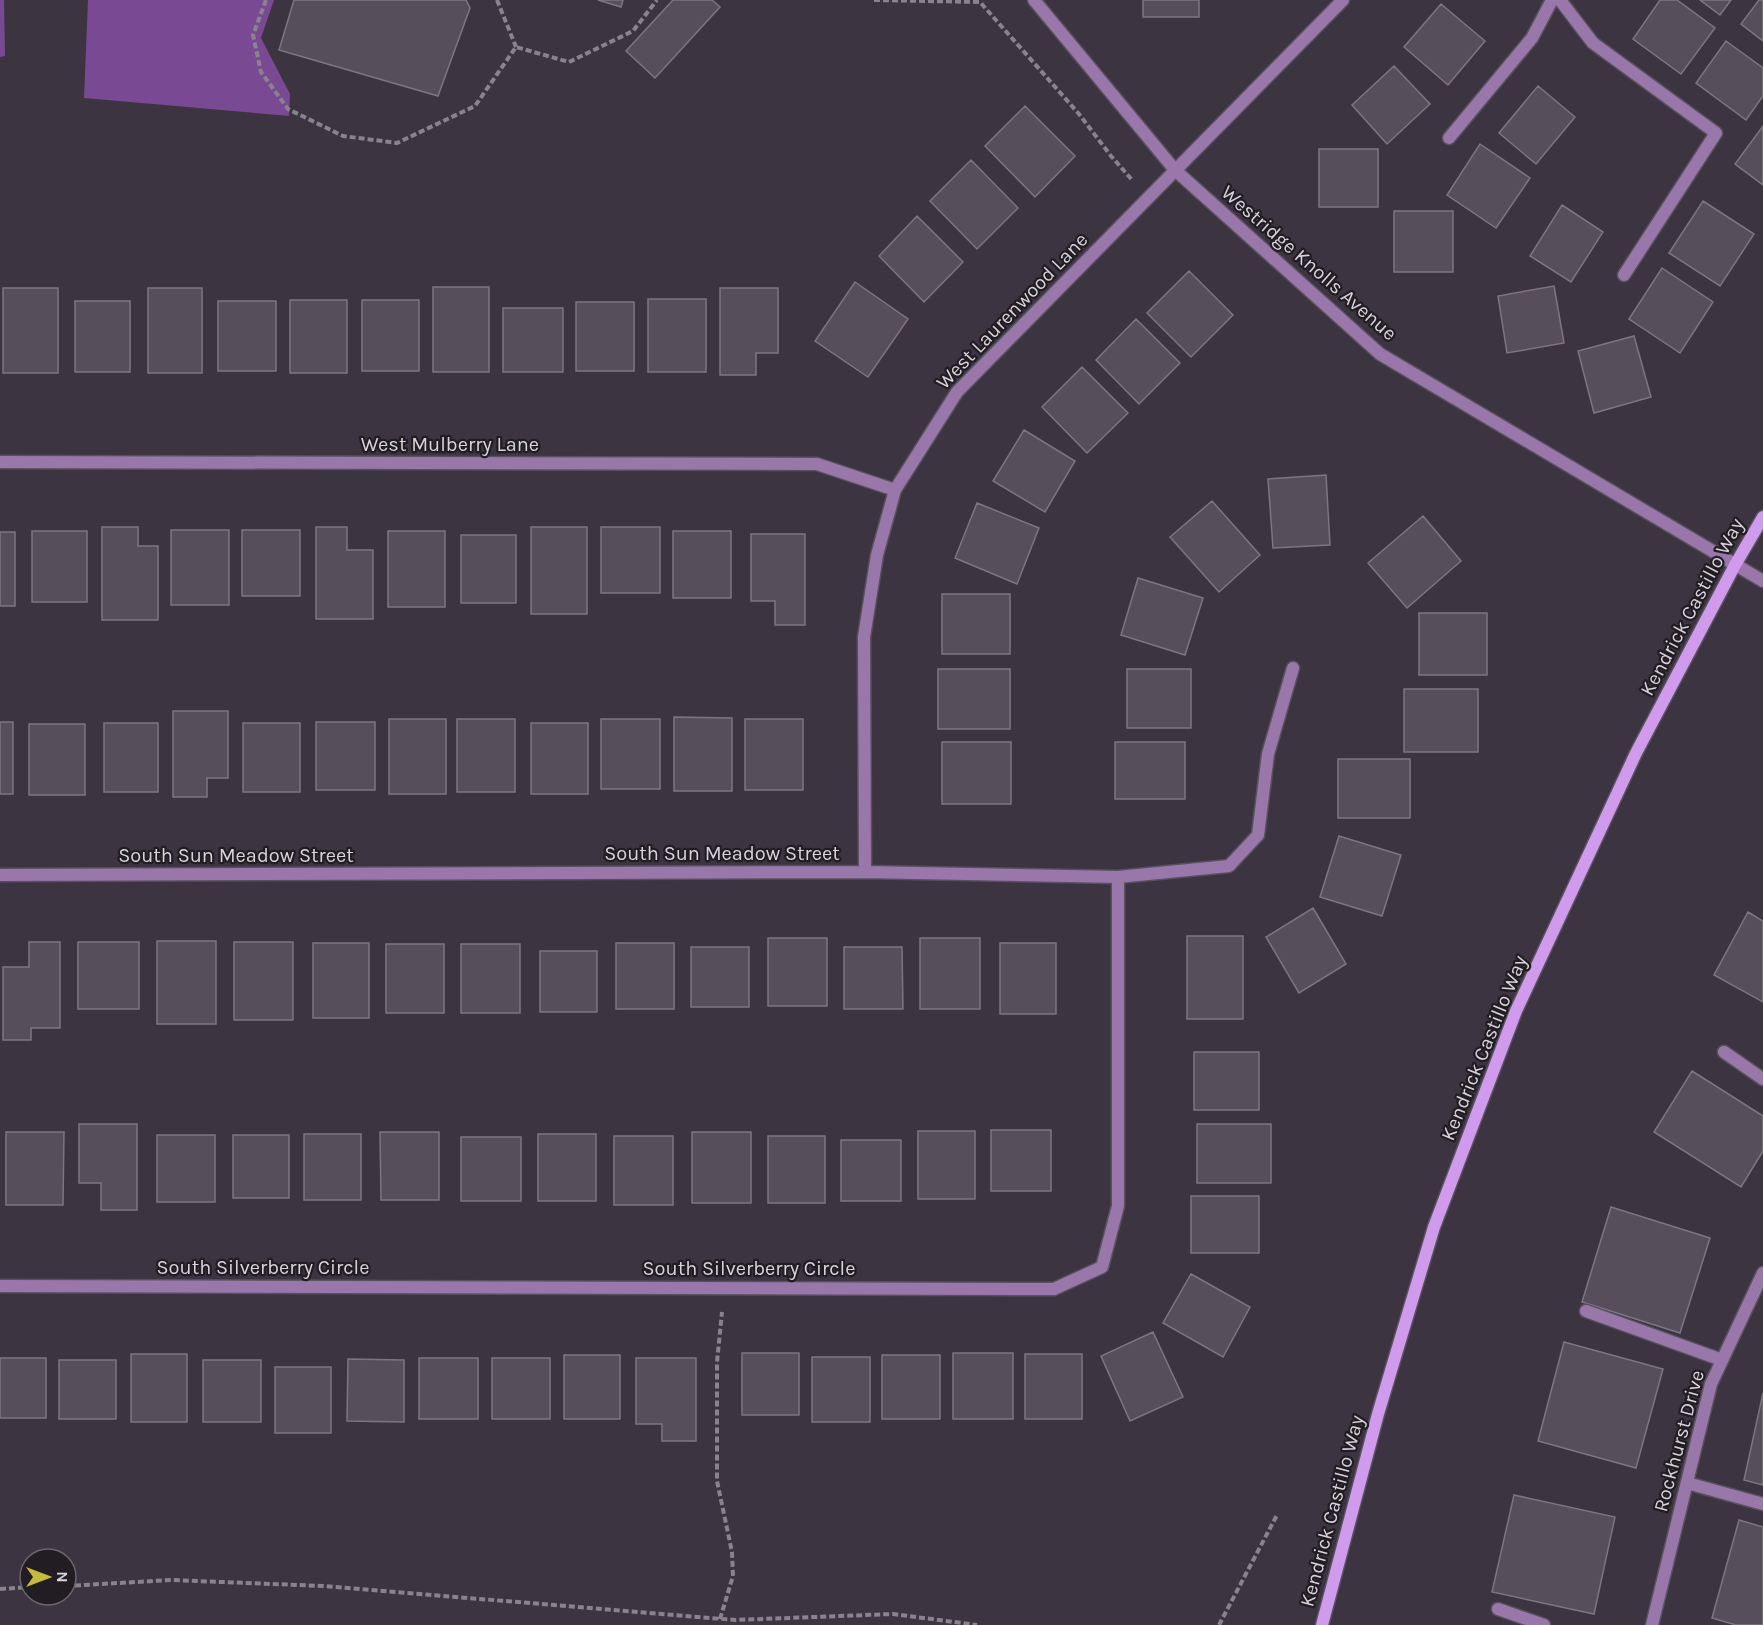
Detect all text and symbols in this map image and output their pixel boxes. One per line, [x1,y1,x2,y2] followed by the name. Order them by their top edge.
[1217,181,1401,345] street label: Westridge Knolls Avenue
[931,228,1093,394] street label: West Laurenwood Lane
[361,433,539,456] street label: West Mulberry Lane
[1635,514,1749,700] street label: Kendrick Castillo Way
[604,842,840,865] street label: South Sun Meadow Street
[118,844,354,867] street label: South Sun Meadow Street
[1436,952,1532,1144] street label: Kendrick Castillo Way
[157,1256,369,1279] street label: South Silverberry Circle
[643,1257,855,1280] street label: South Silverberry Circle
[1649,1368,1709,1514] street label: Rockhurst Drive
[1295,1413,1369,1609] street label: Kendrick Castillo Way
[18,1547,78,1607] north arrow
[53,1571,72,1583] text: N

